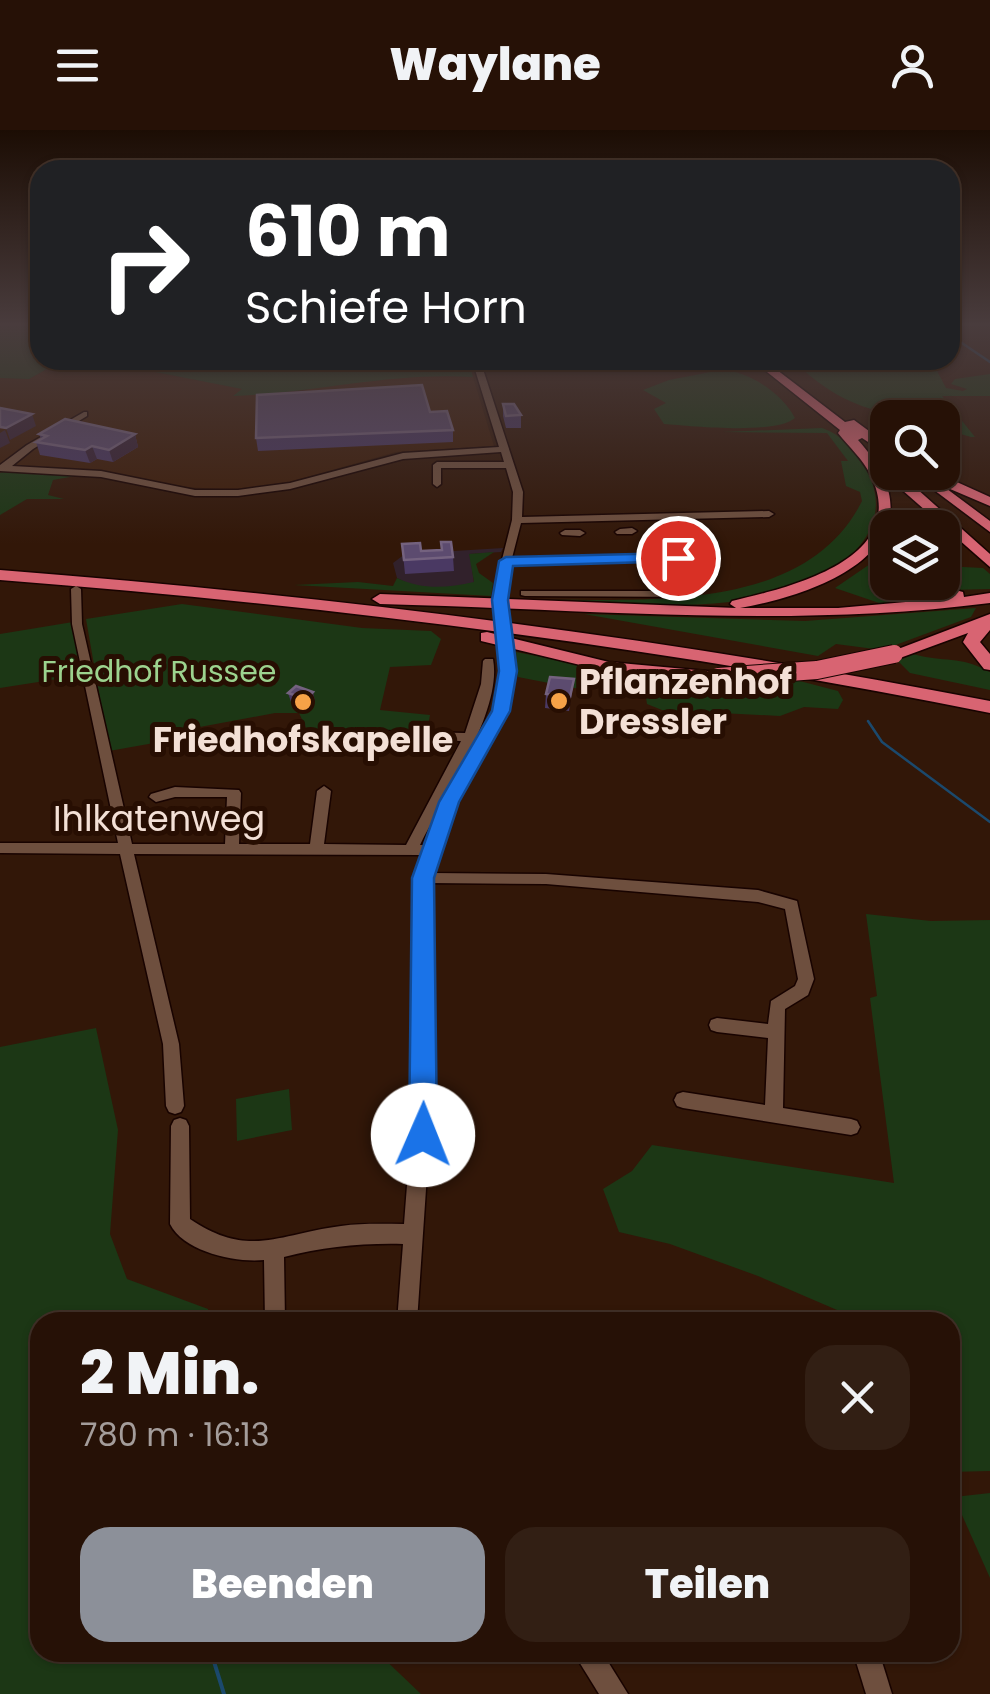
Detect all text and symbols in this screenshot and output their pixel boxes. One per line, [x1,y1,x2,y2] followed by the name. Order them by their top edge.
[389,33,601,96] text: Waylane
[50,38,105,93] icon: menu
[885,38,940,93] icon: person
[245,182,451,281] text: 610 m
[80,200,210,330] icon: right
[245,276,527,339] text: Schiefe Horn
[870,400,960,600] map controls
[870,400,960,490] button: search
[870,510,960,600] button: layers
[636,516,721,601] pin
[651,531,706,586] icon: arrive
[42,650,276,693] park label: Friedhof Russee
[579,657,792,746] place label: Pflanzenhof Dressler
[548,690,570,712] marker: Pflanzenhof Dressler
[292,691,314,713] marker: Friedhofskapelle
[153,715,453,764] place label: Friedhofskapelle
[53,794,265,843] street label: Ihlkatenweg
[371,1083,475,1187] position arrow
[80,1331,259,1415] text: 2 Min.
[805,1345,910,1450] button: close
[80,1412,270,1457] text: 780 m · 16:13
[80,1527,485,1642] button: Beenden
[505,1527,910,1642] button: Teilen

